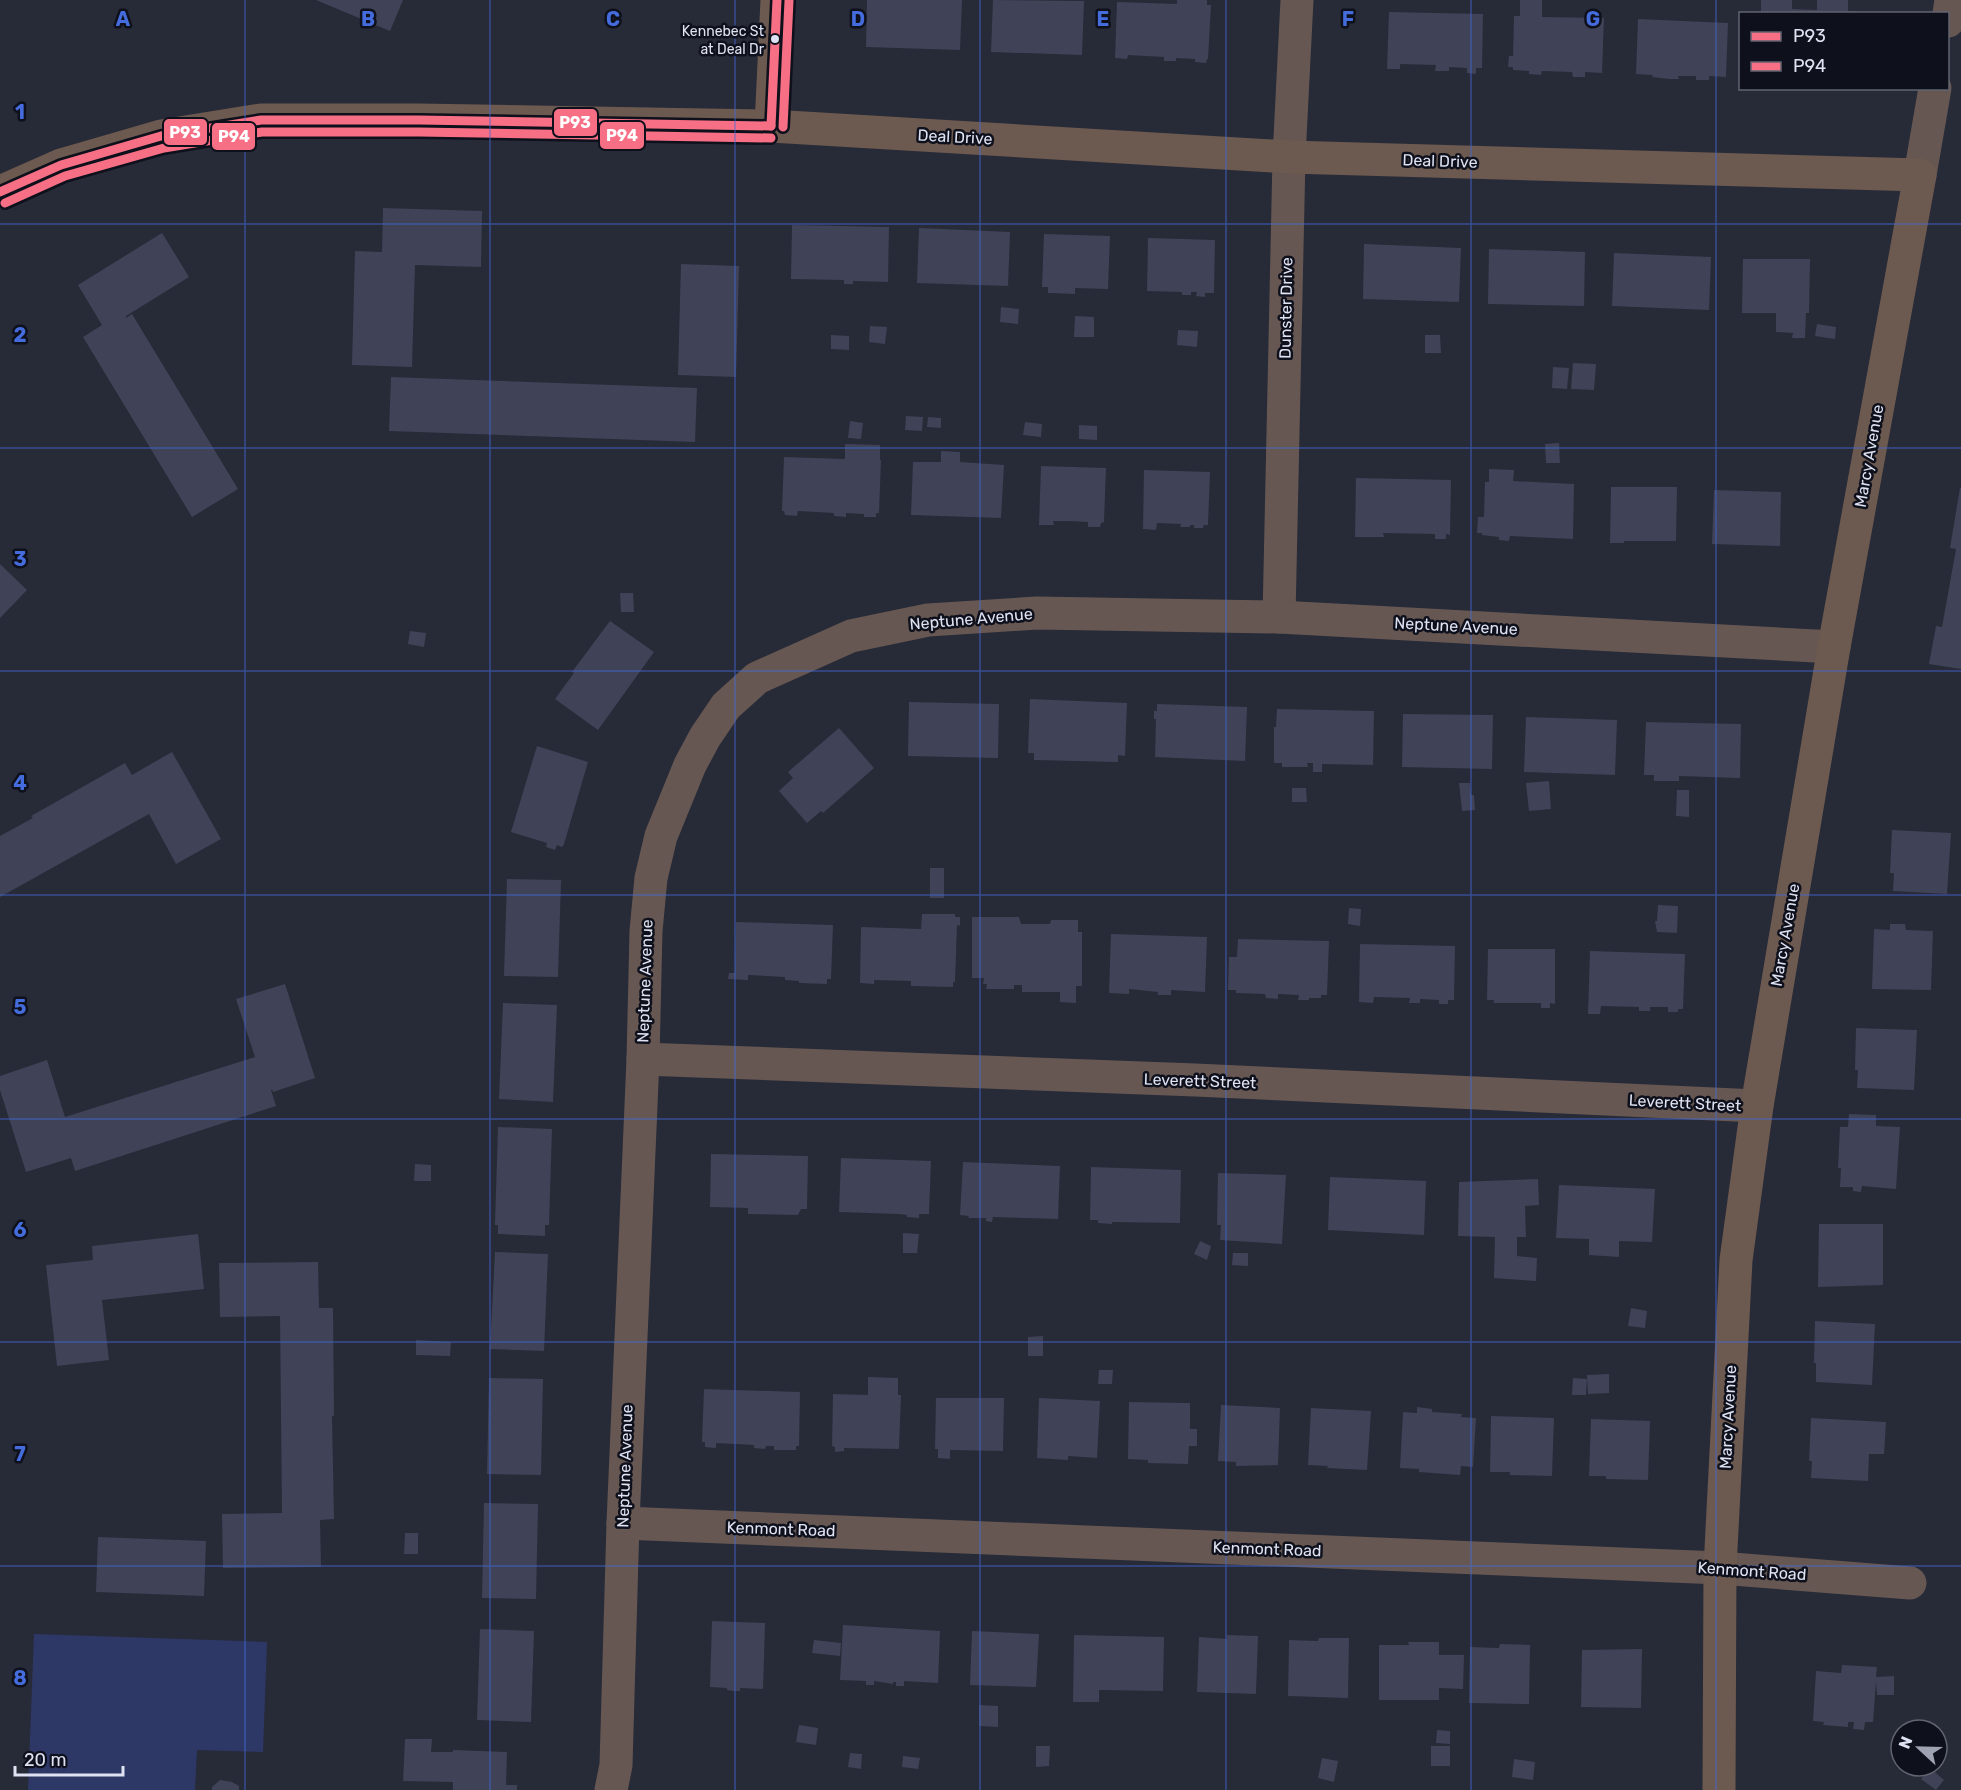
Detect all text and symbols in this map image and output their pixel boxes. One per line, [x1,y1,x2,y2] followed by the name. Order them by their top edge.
[116,7,131,31] text: A
[361,7,375,31] text: B
[606,7,620,31] text: C
[851,7,865,31] text: D
[1097,7,1109,31] text: E
[1342,7,1354,31] text: F
[1586,7,1600,31] text: G
[1739,12,1949,90] legend
[682,23,765,58] place label: Kennebec St at Deal Dr
[1793,25,1826,47] text: P93
[769,33,781,45] marker: Kennebec St at Deal Dr
[1793,55,1826,77] text: P94
[15,100,25,124] text: 1
[553,108,598,137] line badge: P93
[559,113,591,132] text: P93
[163,118,208,146] line badge: P93
[599,121,645,150] line badge: P94
[211,122,256,151] line badge: P94
[169,123,201,142] text: P93
[606,126,638,145] text: P94
[917,126,993,148] street label: Deal Drive
[218,127,250,146] text: P94
[1402,150,1478,172] street label: Deal Drive
[1276,257,1296,359] street label: Dunster Drive
[14,323,27,347] text: 2
[1851,403,1887,509] street label: Marcy Avenue
[13,547,27,571] text: 3
[909,604,1033,634] street label: Neptune Avenue
[1394,613,1518,639] street label: Neptune Avenue
[13,771,27,795] text: 4
[1767,882,1803,988] street label: Marcy Avenue
[633,919,657,1043] street label: Neptune Avenue
[14,995,27,1019] text: 5
[1143,1070,1257,1092] street label: Leverett Street
[1628,1091,1742,1115] street label: Leverett Street
[13,1218,27,1242] text: 6
[1716,1365,1740,1469] street label: Marcy Avenue
[613,1404,637,1528] street label: Neptune Avenue
[14,1442,26,1466] text: 7
[726,1518,836,1540] street label: Kenmont Road
[1212,1538,1322,1560] street label: Kenmont Road
[1697,1558,1807,1584] street label: Kenmont Road
[13,1666,27,1690] text: 8
[1889,1718,1949,1778] north arrow
[1895,1734,1917,1751] text: N
[15,1739,123,1777] scale bar
[24,1749,66,1771] text: 20 m

